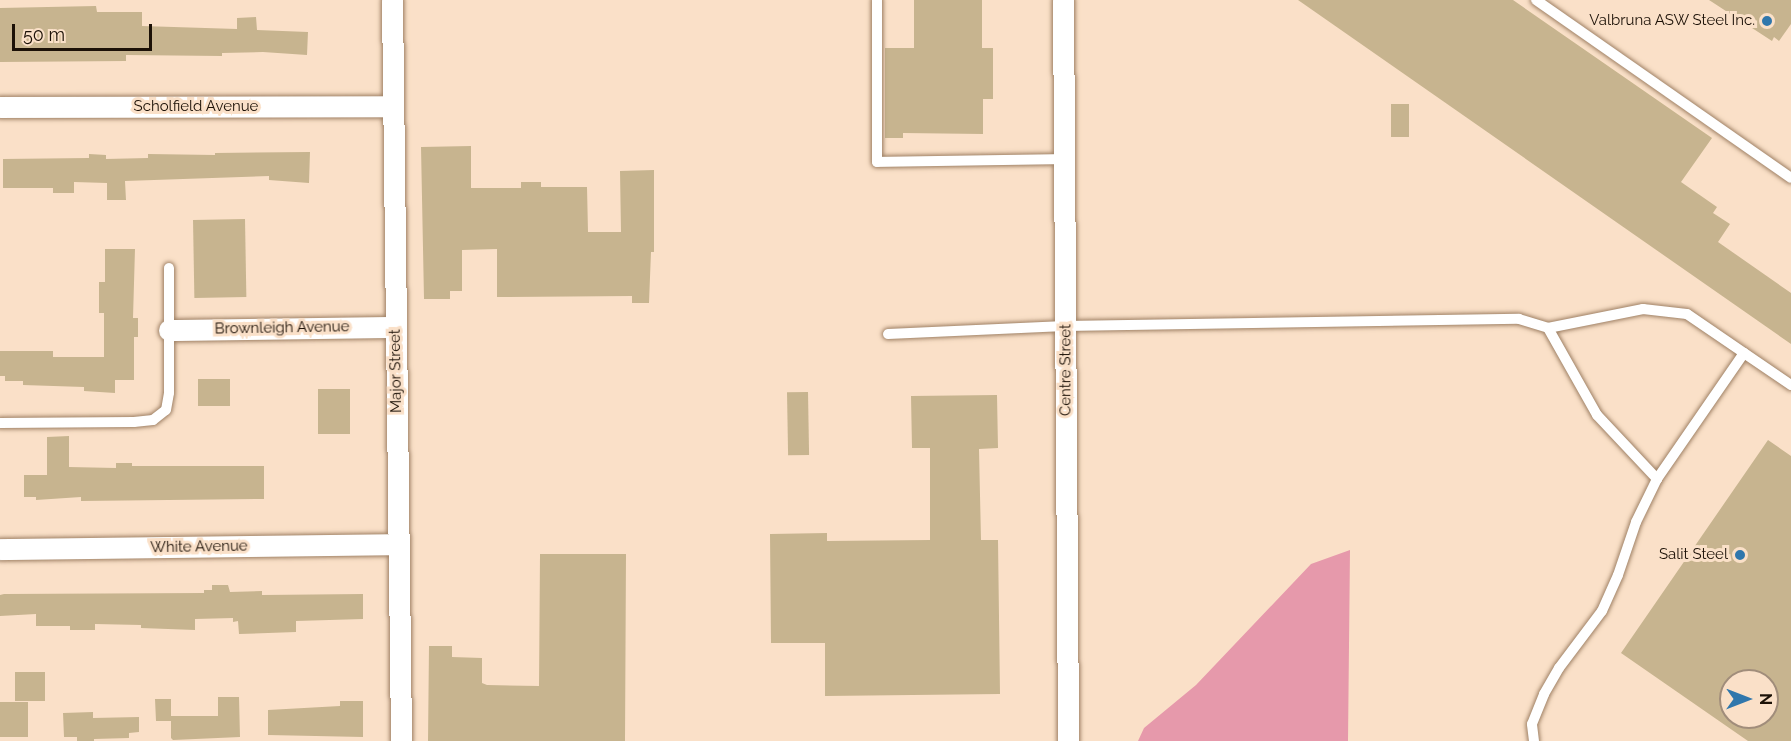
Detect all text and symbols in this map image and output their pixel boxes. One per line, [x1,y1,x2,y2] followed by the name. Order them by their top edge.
[15,12,154,50] scale bar
[1588,12,1755,30] place label: Valbruna ASW Steel Inc.
[1760,14,1774,28] marker: Valbruna ASW Steel Inc.
[23,24,65,45] text: 50 m
[133,98,259,116] street label: Scholfield Avenue
[214,318,350,338] street label: Brownleigh Avenue
[1057,324,1075,416] street label: Centre Street
[386,329,406,413] street label: Major Street
[150,537,248,557] street label: White Avenue
[1659,546,1728,564] place label: Salit Steel
[1733,548,1747,562] marker: Salit Steel
[1719,669,1779,729] north arrow
[1756,693,1775,705] text: N

